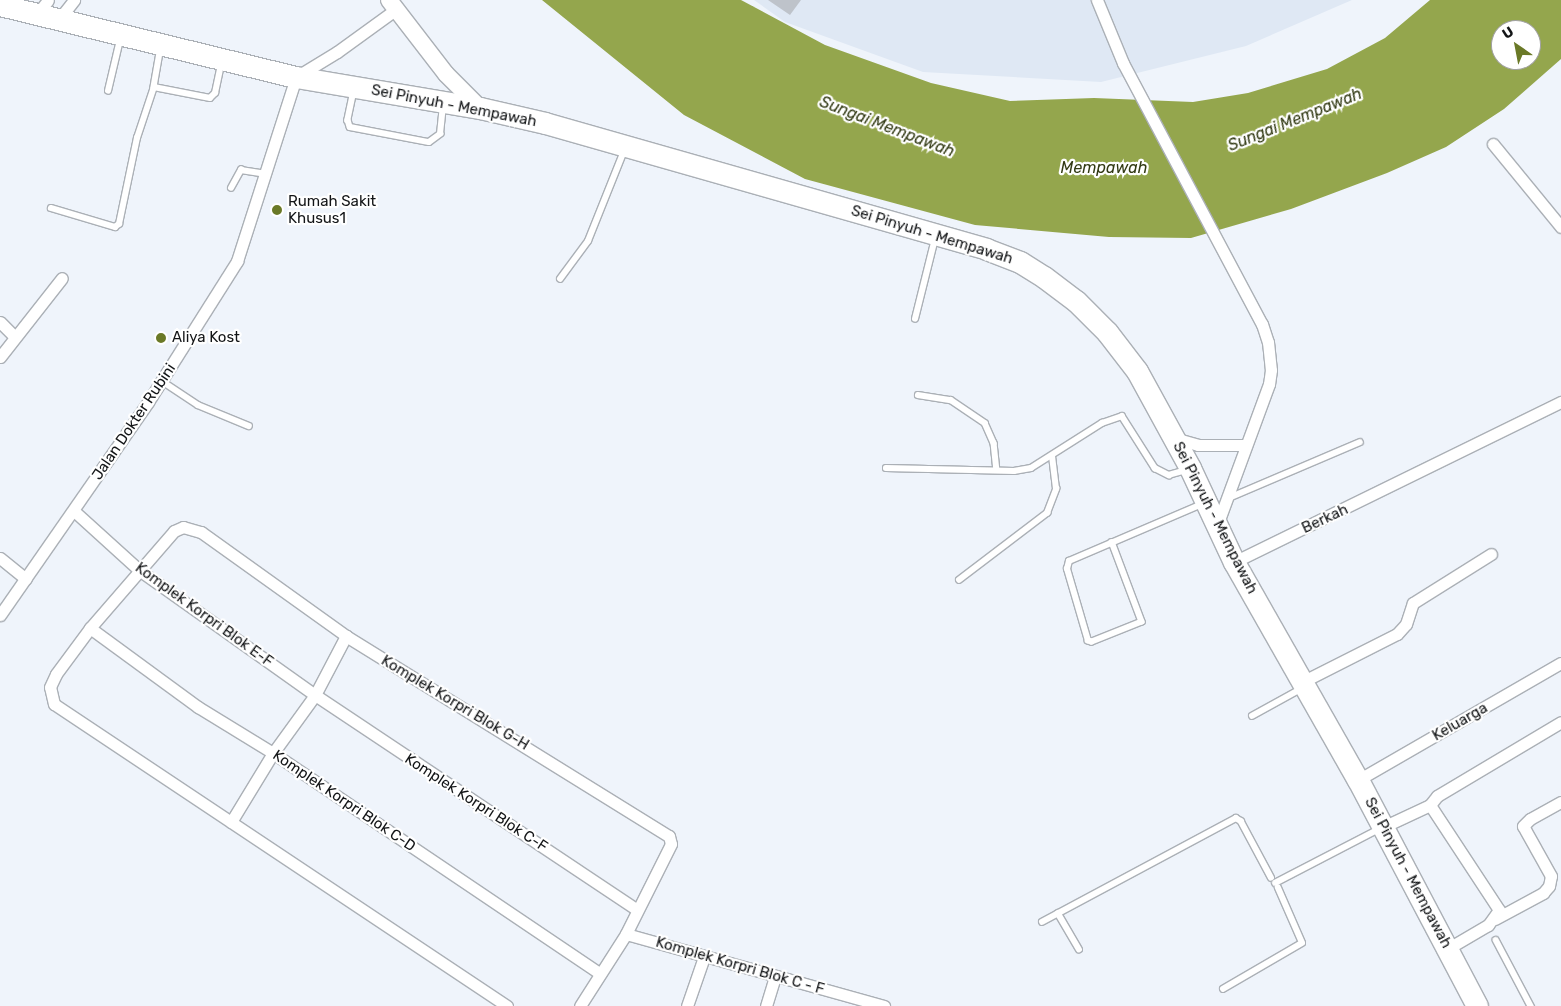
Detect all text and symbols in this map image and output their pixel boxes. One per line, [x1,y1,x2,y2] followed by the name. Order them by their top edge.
[1491,20,1541,70] north arrow
[1499,23,1517,43] text: U
[370,81,538,131] street label: Sei Pinyuh - Mempawah
[1225,84,1365,156] water label: Sungai Mempawah
[817,92,957,162] water label: Sungai Mempawah
[1061,158,1147,178] water label: Mempawah
[288,192,376,227] place label: Rumah Sakit Khusus1
[849,202,1015,268] street label: Sei Pinyuh - Mempawah
[270,203,284,217] marker: Rumah Sakit Khusus1
[172,329,240,347] place label: Aliya Kost
[154,331,168,345] marker: Aliya Kost
[88,360,180,484] street label: Jalan Dokter Rubini
[1169,439,1261,597] street label: Sei Pinyuh - Mempawah
[1299,500,1351,538] street label: Berkah
[131,559,277,671] street label: Komplek Korpri Blok E-F
[378,652,532,754] street label: Komplek Korpri Blok G-H
[1429,699,1491,745] street label: Keluarga
[269,746,419,856] street label: Komplek Korpri Blok C-D
[401,750,551,856] street label: Komplek Korpri Blok C-F
[1361,794,1455,952] street label: Sei Pinyuh - Mempawah
[654,933,826,999] street label: Komplek Korpri Blok C - F

